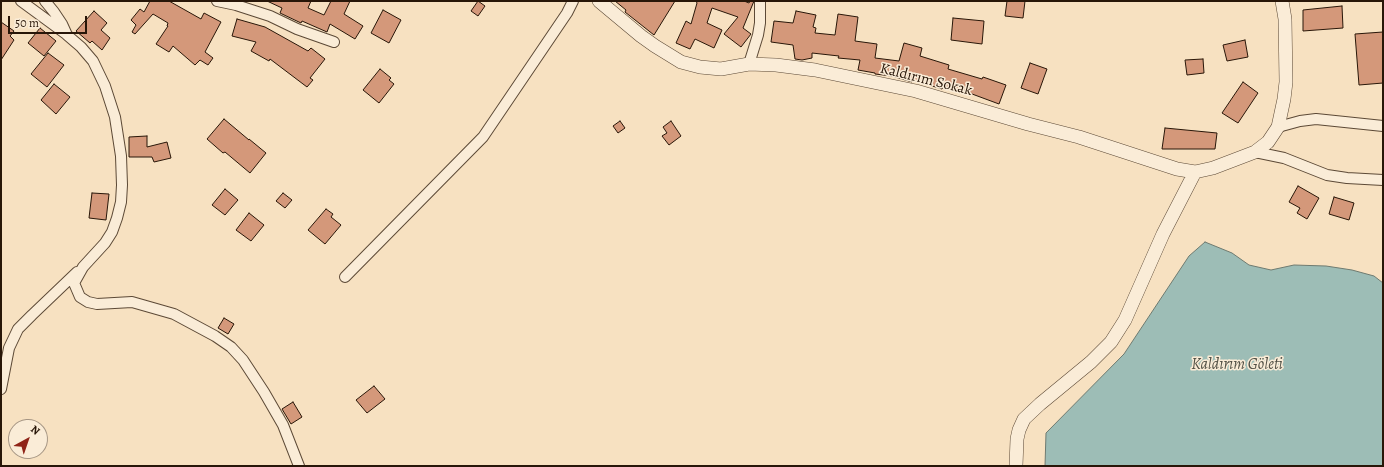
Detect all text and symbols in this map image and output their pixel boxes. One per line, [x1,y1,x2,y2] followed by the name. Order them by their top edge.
[10,8,89,34] scale bar
[15,15,39,31] text: 50 m
[878,60,974,100] street label: Kaldırım Sokak
[1191,355,1283,375] water label: Kaldırım Göleti
[8,419,48,459] north arrow
[27,422,43,439] text: N

